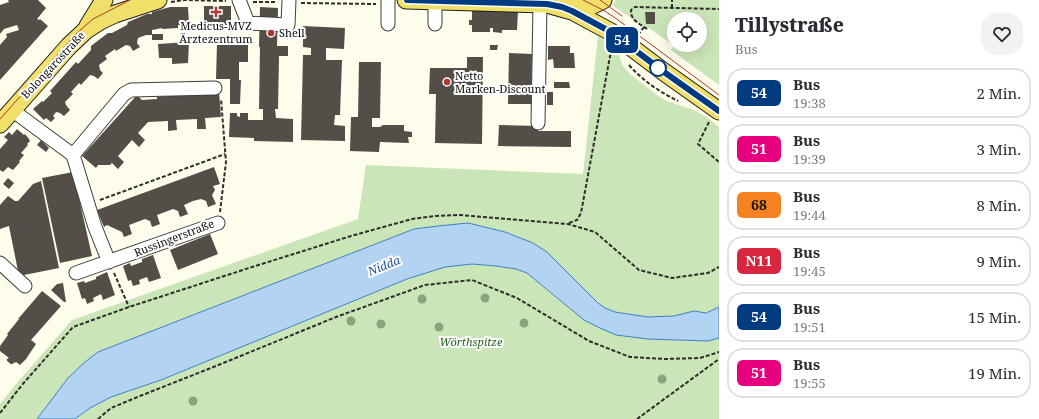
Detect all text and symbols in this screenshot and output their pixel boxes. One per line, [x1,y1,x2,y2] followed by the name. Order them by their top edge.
[210,6,222,18] marker: Medicus-MVZ Ärztezentrum
[667,12,707,52] map controls
[667,12,707,52] button: locate
[735,12,844,38] text: Tillystraße
[981,13,1023,55] button: heart
[179,18,253,46] place label: Medicus-MVZ Ärztezentrum
[279,25,305,40] place label: Shell
[604,27,640,53] line badge: 54
[17,28,88,102] street label: Bolongarostraße
[266,28,276,38] marker: Shell
[614,30,630,49] text: 54
[735,40,758,58] text: Bus
[649,59,667,77] unlabelled marker
[455,68,546,96] place label: Netto Marken-Discount
[793,74,820,94] text: Bus
[442,77,452,87] marker: Netto Marken-Discount
[751,83,767,102] text: 54
[976,83,1021,103] text: 2 Min.
[793,94,826,112] text: 19:38
[793,130,820,150] text: Bus
[751,139,767,158] text: 51
[976,139,1021,159] text: 3 Min.
[793,150,826,168] text: 19:39
[793,186,820,206] text: Bus
[751,195,767,214] text: 68
[976,195,1021,215] text: 8 Min.
[793,206,826,224] text: 19:44
[132,215,216,260] street label: Russingerstraße
[793,242,820,262] text: Bus
[364,251,403,280] water label: Nidda
[746,251,772,270] text: N11
[976,251,1021,271] text: 9 Min.
[793,262,826,280] text: 19:45
[793,298,820,318] text: Bus
[751,307,767,326] text: 54
[968,307,1021,327] text: 15 Min.
[793,318,826,336] text: 19:51
[440,334,503,349] park label: Wörthspitze
[793,354,820,374] text: Bus
[751,363,767,382] text: 51
[968,363,1021,383] text: 19 Min.
[793,374,826,392] text: 19:55

